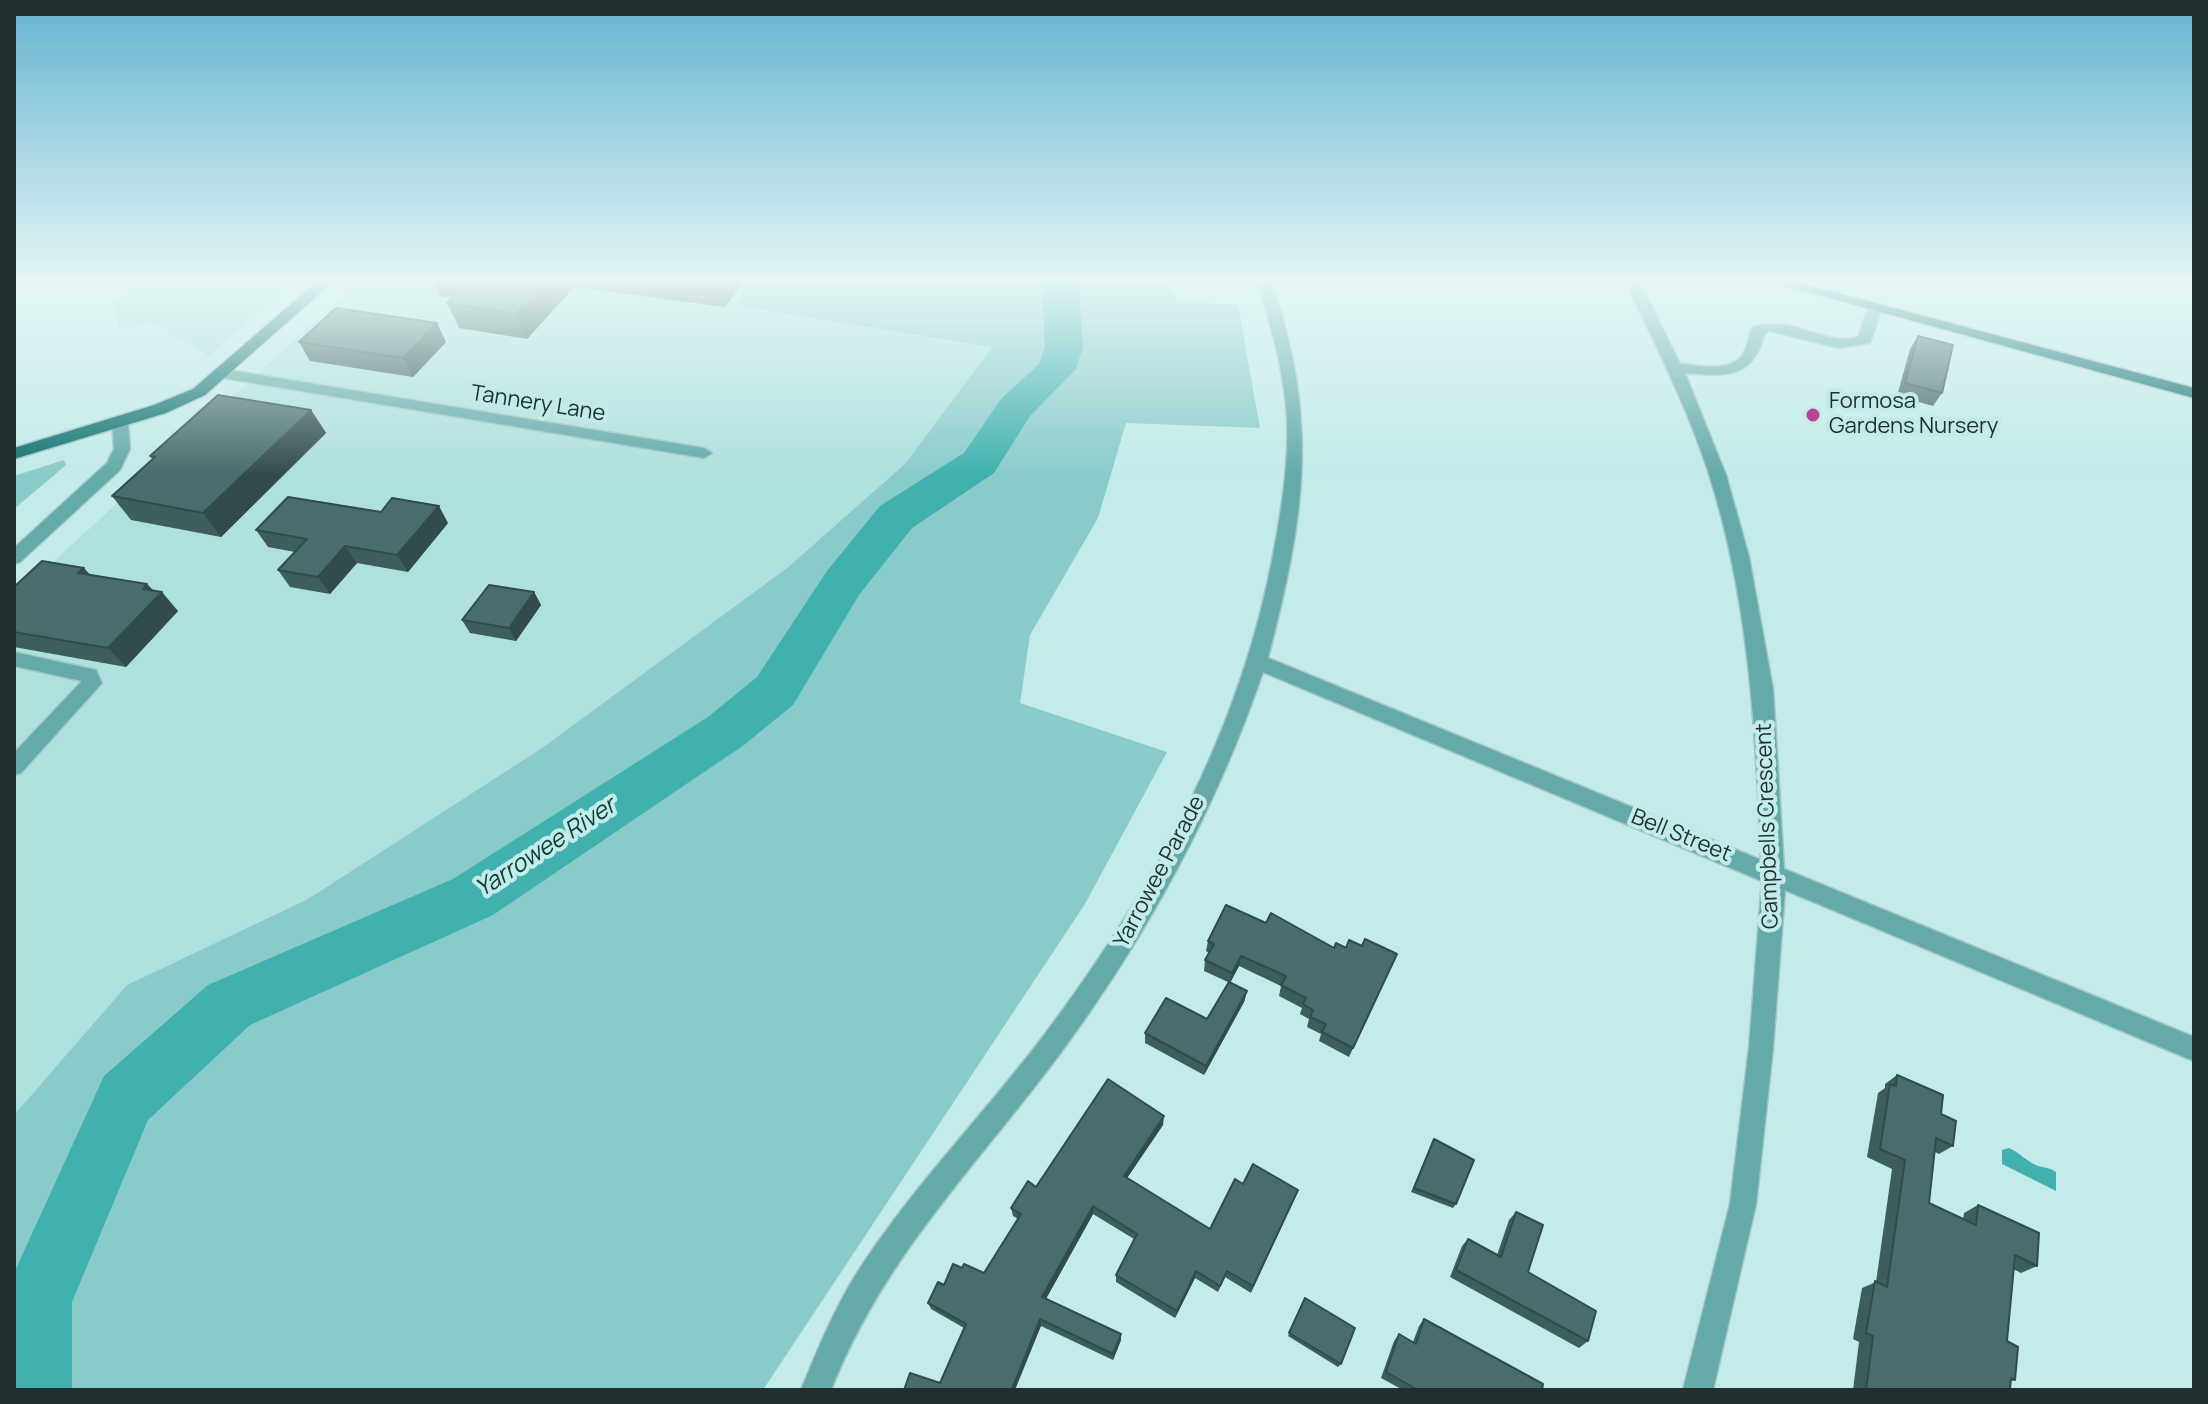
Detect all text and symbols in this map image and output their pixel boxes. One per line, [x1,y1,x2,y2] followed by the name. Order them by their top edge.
[469,380,607,428] street label: Tannery Lane
[1829,389,1998,440] place label: Formosa Gardens Nursery
[1804,406,1822,424] marker: Formosa Gardens Nursery
[1751,723,1785,929] street label: Campbells Crescent
[470,792,622,904] water label: Yarrowee River
[1109,792,1211,952] street label: Yarrowee Parade
[1627,804,1735,868] street label: Bell Street

